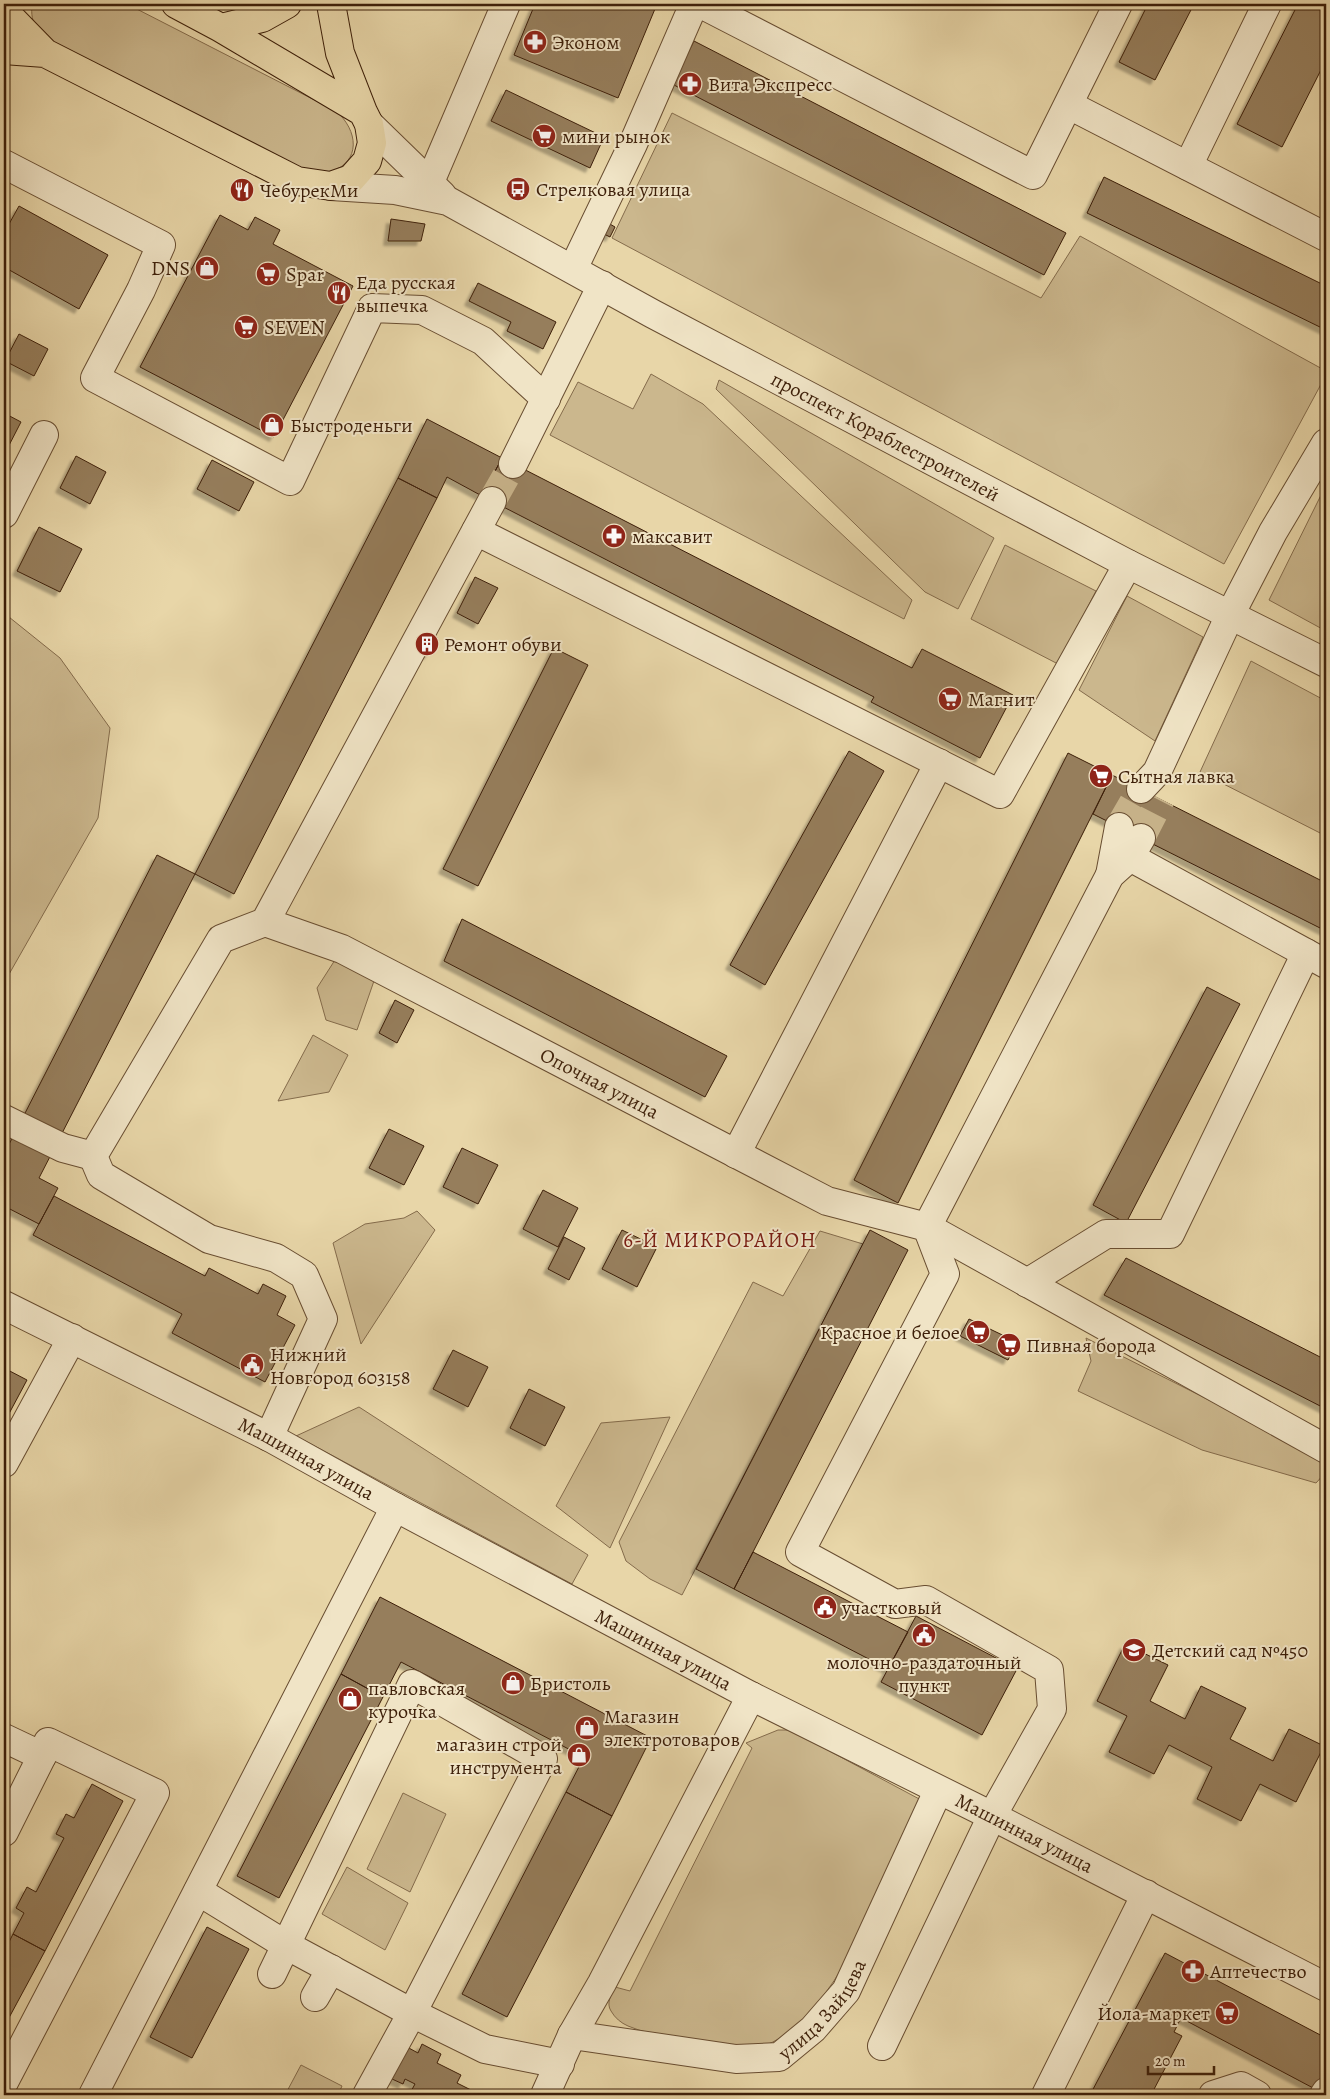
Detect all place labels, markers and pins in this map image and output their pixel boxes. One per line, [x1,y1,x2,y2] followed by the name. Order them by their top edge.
[522,29,548,55] pharmacy icon: Эконом
[552,29,620,56] place label: Эконом
[677,71,703,97] pharmacy icon: Вита Экспресс
[708,71,833,98] place label: Вита Экспресс
[531,123,557,149] supermarket icon: мини рынок
[562,123,670,150] place label: мини рынок
[505,176,531,202] bus stop icon: Стрелковая улица
[536,176,691,203] place label: Стрелковая улица
[229,177,255,203] restaurant icon: ЧебурекМи
[260,177,358,204] place label: ЧебурекМи
[151,255,190,282] place label: DNS
[194,255,220,281] shop icon: DNS
[255,261,281,287] supermarket icon: Spar
[286,261,324,288] place label: Spar
[356,269,456,319] place label: Еда русская выпечка
[326,280,352,306] restaurant icon: Еда русская выпечка
[233,314,259,340] supermarket icon: SEVEN
[264,314,325,341] place label: SEVEN
[259,412,285,438] shop icon: Быстроденьги
[290,412,413,439] place label: Быстроденьги
[601,523,627,549] pharmacy icon: максавит
[632,523,712,550] place label: максавит
[414,631,440,657] building icon: Ремонт обуви
[444,631,562,658] place label: Ремонт обуви
[937,686,963,712] supermarket icon: Магнит
[968,686,1035,713] place label: Магнит
[1088,763,1114,789] supermarket icon: Сытная лавка
[1118,763,1235,790] place label: Сытная лавка
[820,1319,960,1346] place label: Красное и белое
[965,1319,991,1345] supermarket icon: Красное и белое
[996,1332,1022,1358] supermarket icon: Пивная борода
[1026,1332,1157,1359] place label: Пивная борода
[270,1341,411,1391] place label: Нижний Новгород 603158
[239,1352,265,1378] public building icon: Нижний Новгород 603158
[812,1594,838,1620] public building icon: участковый
[841,1594,942,1621] place label: участковый
[911,1622,937,1648] public building icon: молочно-раздаточный пункт
[1121,1637,1147,1663] school or university icon: Детский сад №450
[1152,1637,1308,1664] place label: Детский сад №450
[826,1649,1022,1699] place label: молочно-раздаточный пункт
[500,1670,526,1696] shop icon: Бристоль
[530,1670,611,1697] place label: Бристоль
[368,1675,465,1725] place label: павловская курочка
[337,1686,363,1712] shop icon: павловская курочка
[604,1703,740,1753] place label: Магазин электротоваров
[574,1715,600,1741] shop icon: Магазин электротоваров
[436,1731,563,1781] place label: магазин строй инструмента
[566,1742,592,1768] shop icon: магазин строй инструмента
[1180,1958,1206,1984] pharmacy icon: Аптечество
[1209,1958,1307,1985] place label: Аптечество
[1097,2000,1210,2027] place label: Йола-маркет
[1214,2000,1240,2026] supermarket icon: Йола-маркет

